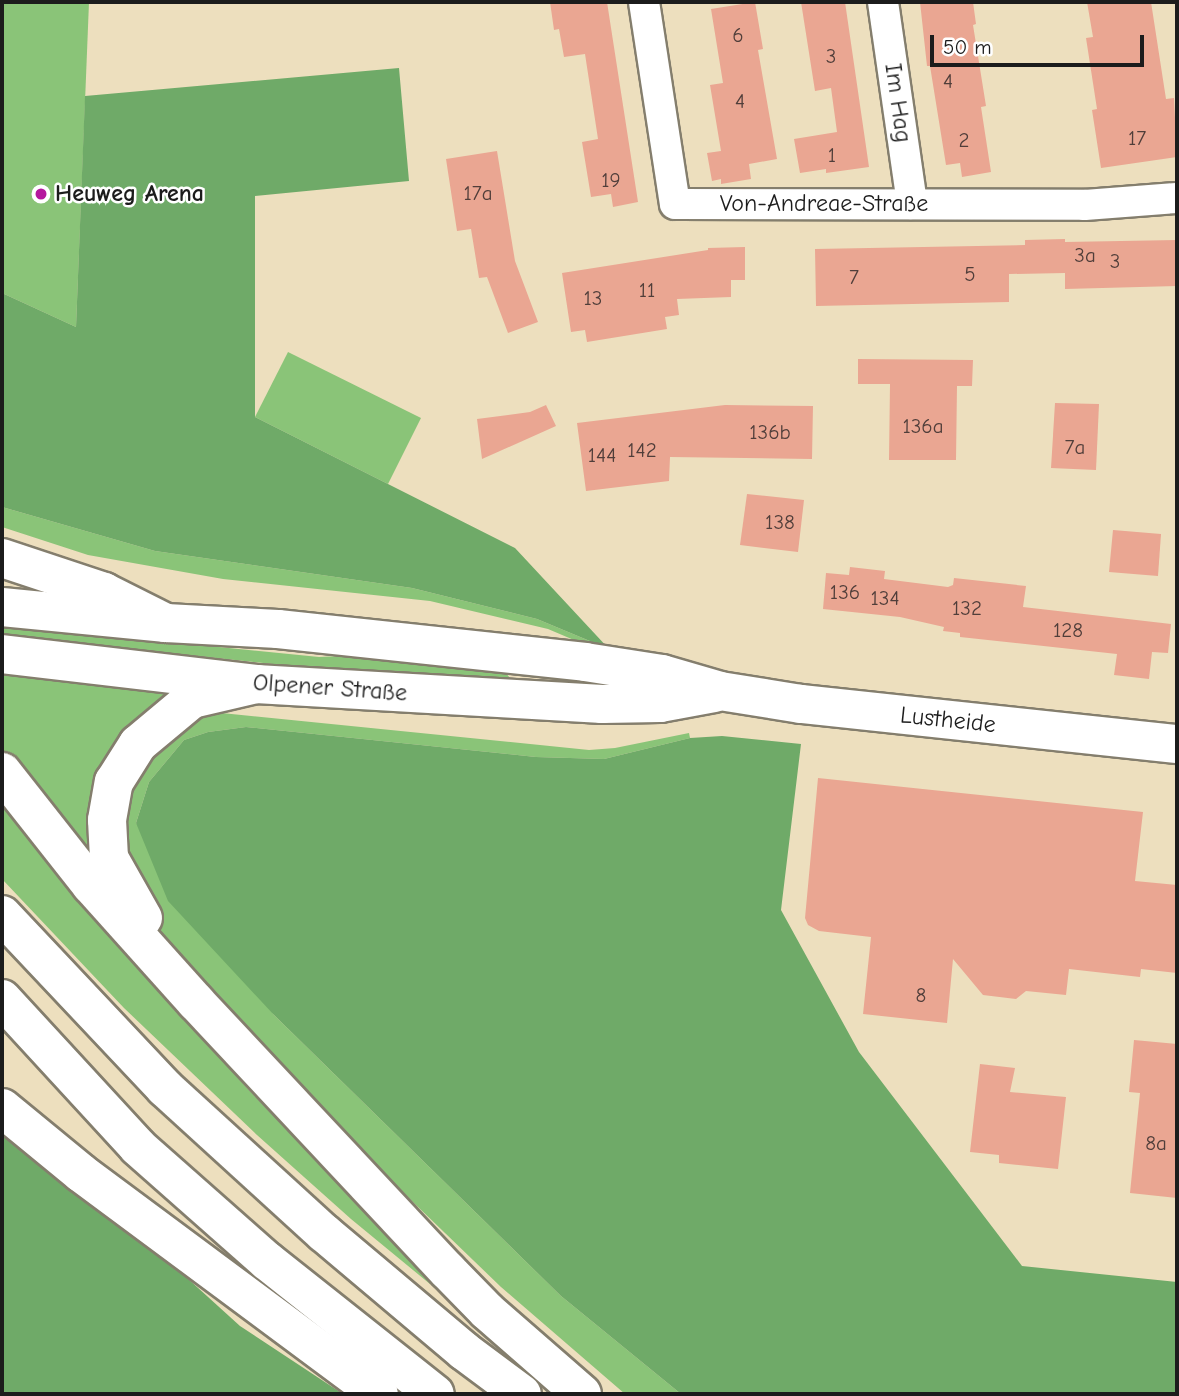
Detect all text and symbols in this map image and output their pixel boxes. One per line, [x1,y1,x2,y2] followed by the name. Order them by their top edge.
[934,21,1148,65] scale bar
[732,22,744,48] house number: 6
[943,35,992,59] text: 50 m
[826,43,836,69] house number: 3
[878,62,918,144] street label: Im Hag
[943,68,953,94] house number: 4
[735,88,745,114] house number: 4
[1128,125,1146,151] house number: 17
[959,127,969,153] house number: 2
[828,142,836,168] house number: 1
[601,167,621,193] house number: 19
[55,180,204,208] place label: Heuweg Arena
[463,180,493,206] house number: 17a
[33,186,49,202] marker: Heuweg Arena
[720,190,928,218] street label: Von-Andreae-Straße
[1074,242,1096,268] house number: 3a
[1110,248,1120,274] house number: 3
[964,261,976,287] house number: 5
[849,264,859,290] house number: 7
[639,277,655,303] house number: 11
[584,285,602,311] house number: 13
[902,413,944,439] house number: 136a
[749,419,791,445] house number: 136b
[1065,434,1085,460] house number: 7a
[627,437,657,463] house number: 142
[588,442,616,468] house number: 144
[765,509,795,535] house number: 138
[830,579,860,605] house number: 136
[870,585,900,611] house number: 134
[952,595,982,621] house number: 132
[1053,617,1083,643] house number: 128
[252,668,408,708] street label: Olpener Straße
[899,701,997,739] street label: Lustheide
[916,982,926,1008] house number: 8
[1145,1130,1167,1156] house number: 8a

